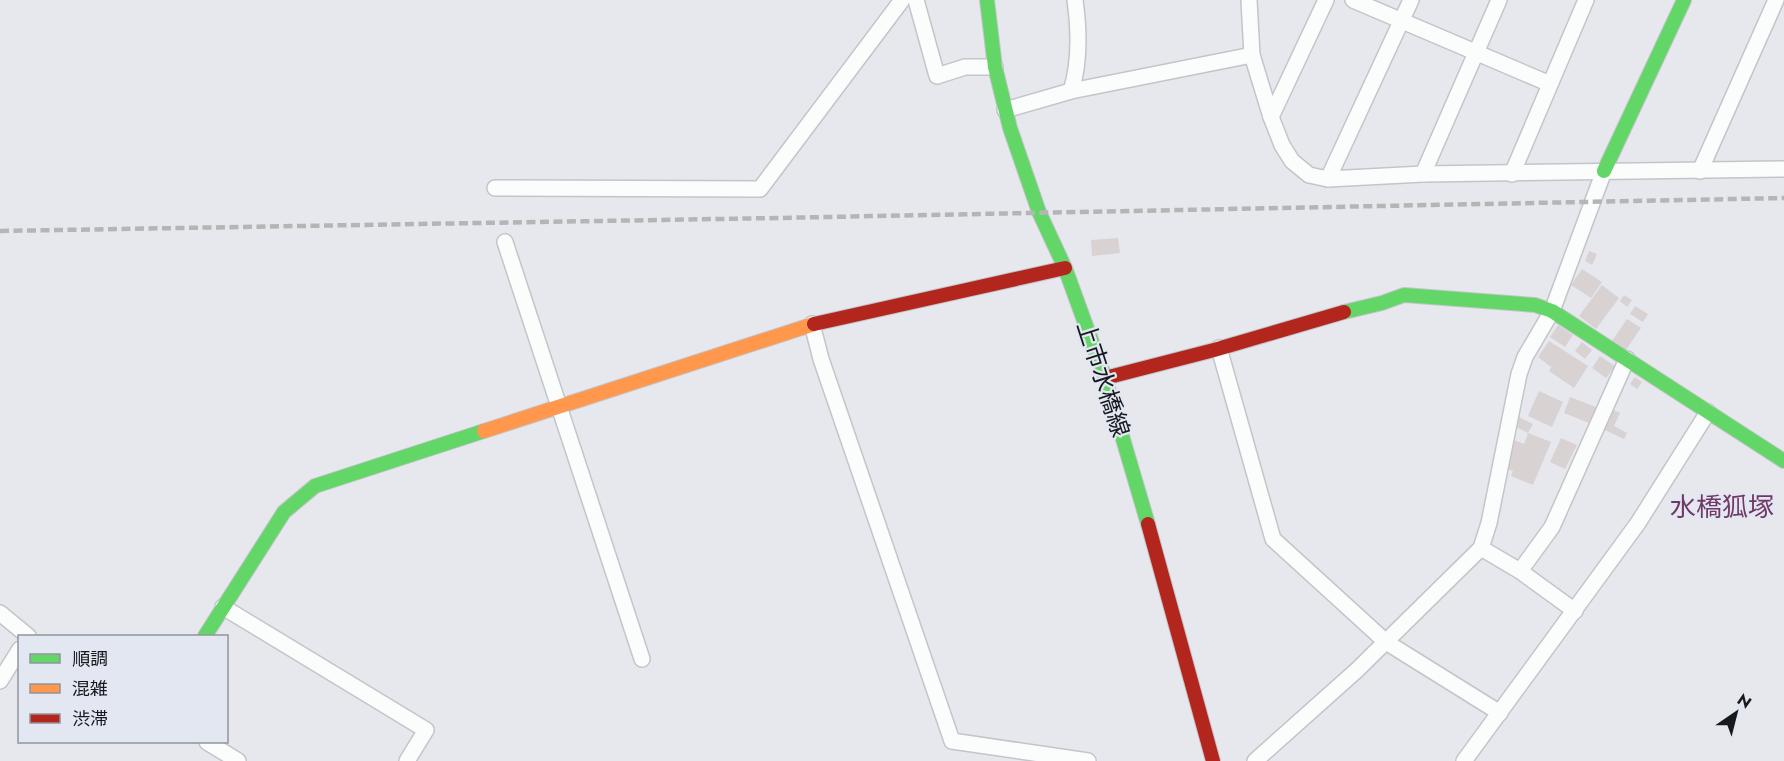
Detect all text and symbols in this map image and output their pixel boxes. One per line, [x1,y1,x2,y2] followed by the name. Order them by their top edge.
[1068,316,1139,441] street label: 上市水橋線
[1670,488,1774,526] district label: 水橋狐塚
[18,635,228,743] legend
[72,646,108,672] text: 順調
[72,676,108,702] text: 混雑
[1706,683,1766,743] north arrow
[1733,688,1756,714] text: N
[72,706,108,732] text: 渋滞

